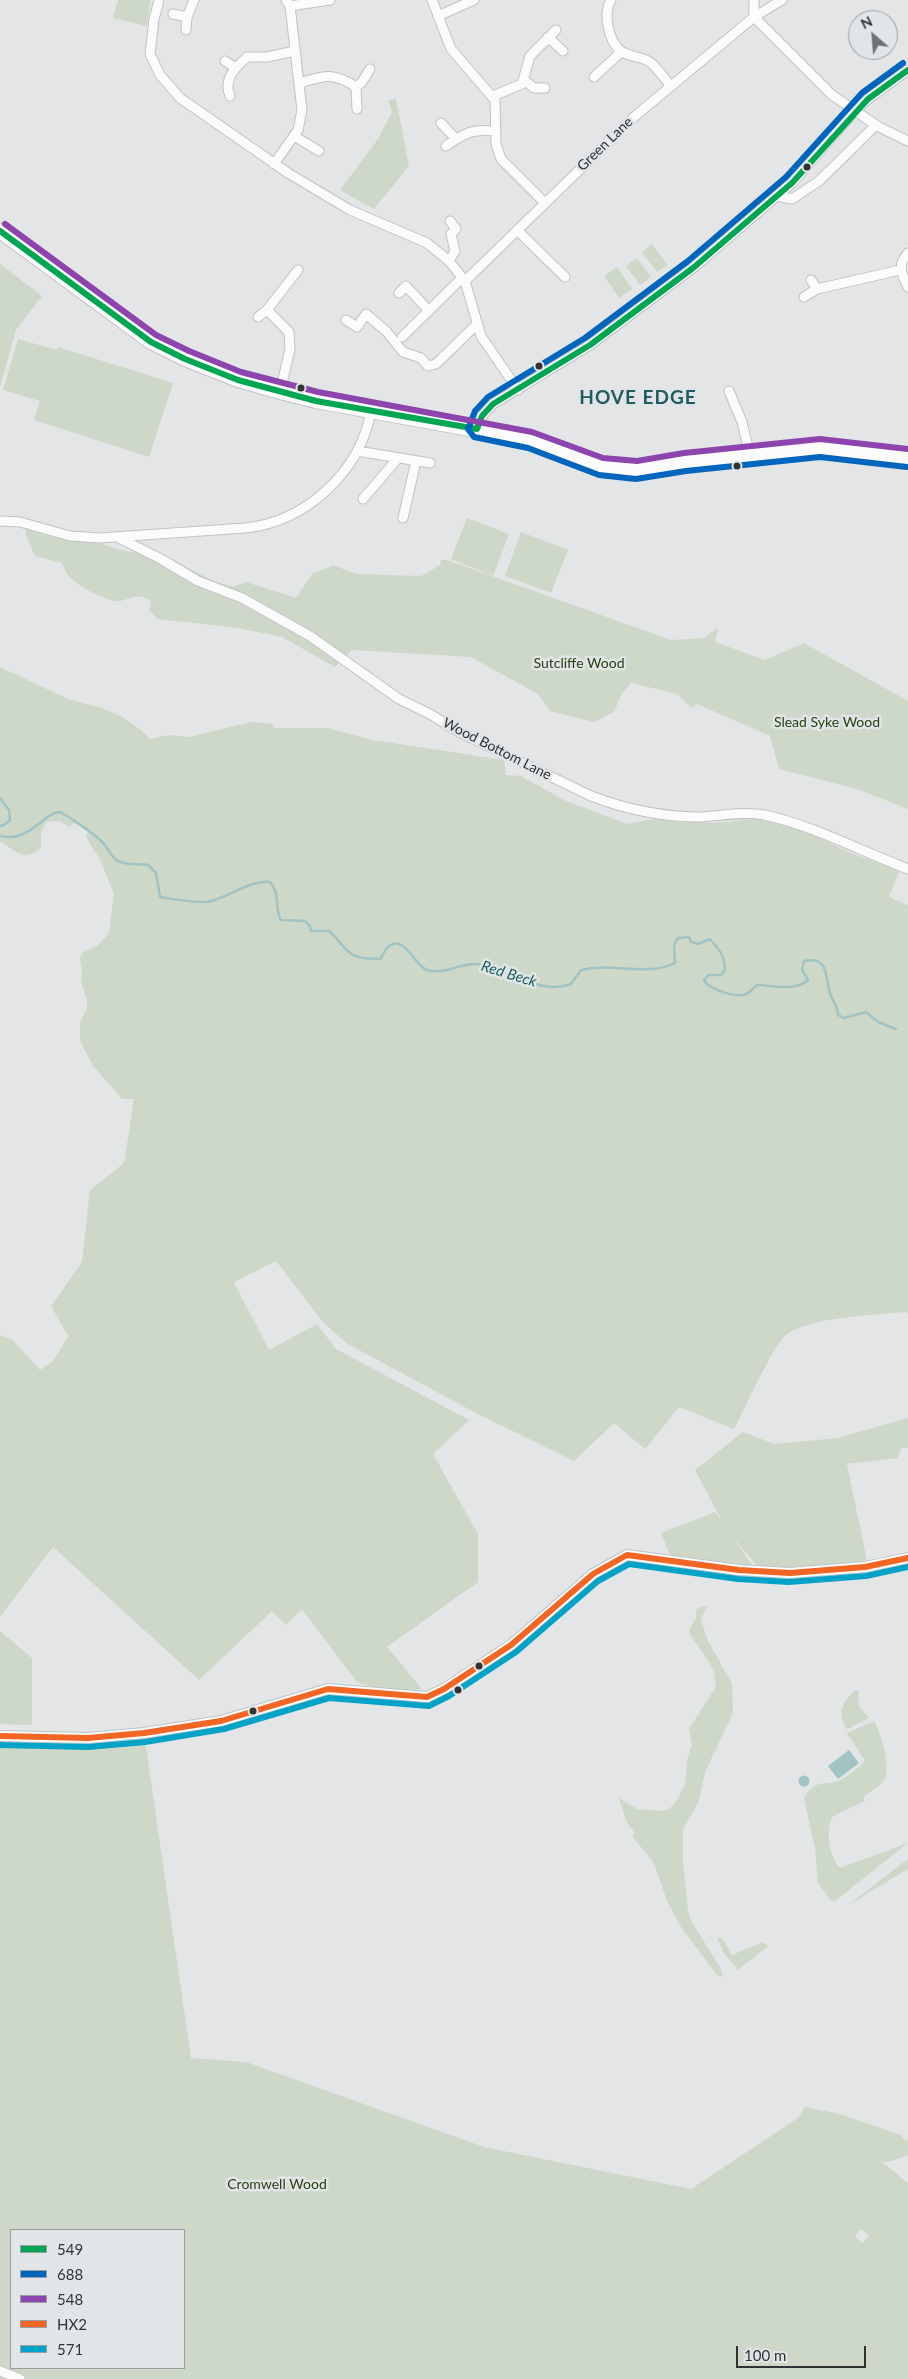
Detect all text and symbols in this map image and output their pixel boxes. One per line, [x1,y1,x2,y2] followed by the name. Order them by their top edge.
[848,10,898,60] north arrow
[858,12,875,32] text: N
[574,113,636,175] street label: Green Lane
[802,162,812,172] unlabelled marker
[534,361,544,371] unlabelled marker
[296,383,306,393] unlabelled marker
[578,387,698,409] district label: HOVE EDGE
[732,461,742,471] unlabelled marker
[533,655,625,671] park label: Sutcliffe Wood
[440,714,554,784] street label: Wood Bottom Lane
[774,714,880,730] park label: Slead Syke Wood
[479,957,539,991] water label: Red Beck
[474,1661,484,1671] unlabelled marker
[453,1685,463,1695] unlabelled marker
[248,1706,258,1716] unlabelled marker
[227,2176,327,2192] park label: Cromwell Wood
[10,2229,185,2369] legend
[57,2240,83,2258] text: 549
[57,2265,83,2283] text: 688
[57,2290,83,2308] text: 548
[57,2315,87,2333] text: HX2
[738,2336,868,2368] scale bar
[57,2340,83,2358] text: 571
[744,2346,786,2364] text: 100 m

